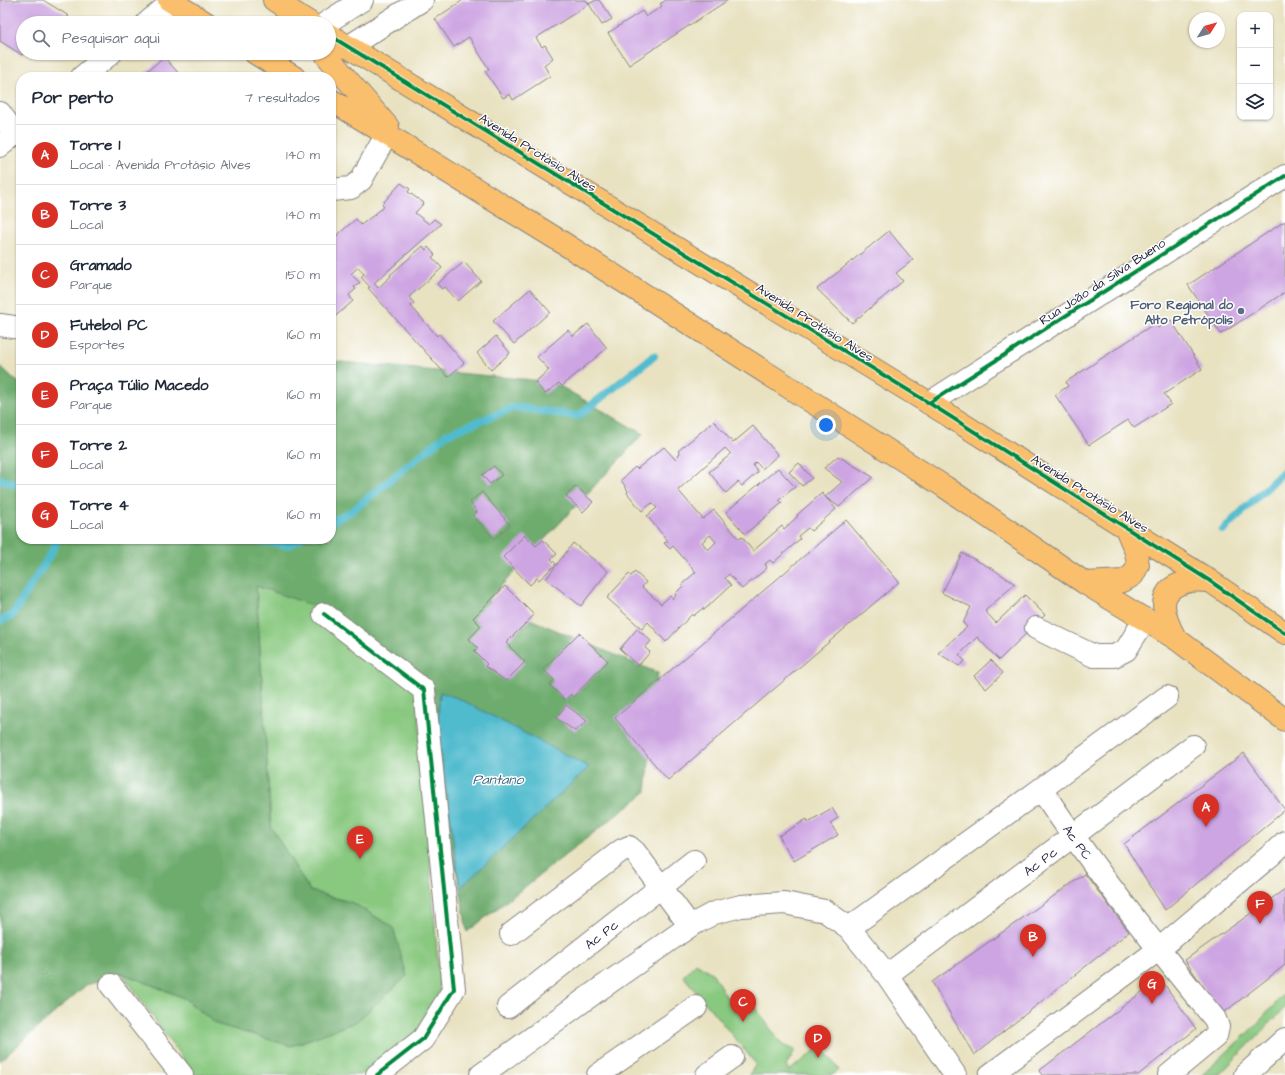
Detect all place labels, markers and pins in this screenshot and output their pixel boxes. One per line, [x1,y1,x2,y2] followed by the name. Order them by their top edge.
[1130,296,1234,330] place label: Foro Regional do Alto Petrópolis
[1236,306,1246,316] marker: Foro Regional do Alto Petrópolis
[1193,794,1219,827] pin: A
[347,826,373,859] pin: E
[1247,891,1273,924] pin: F
[1020,924,1046,957] pin: B
[1139,971,1165,1004] pin: G
[730,989,756,1022] pin: C
[805,1025,831,1058] pin: D

